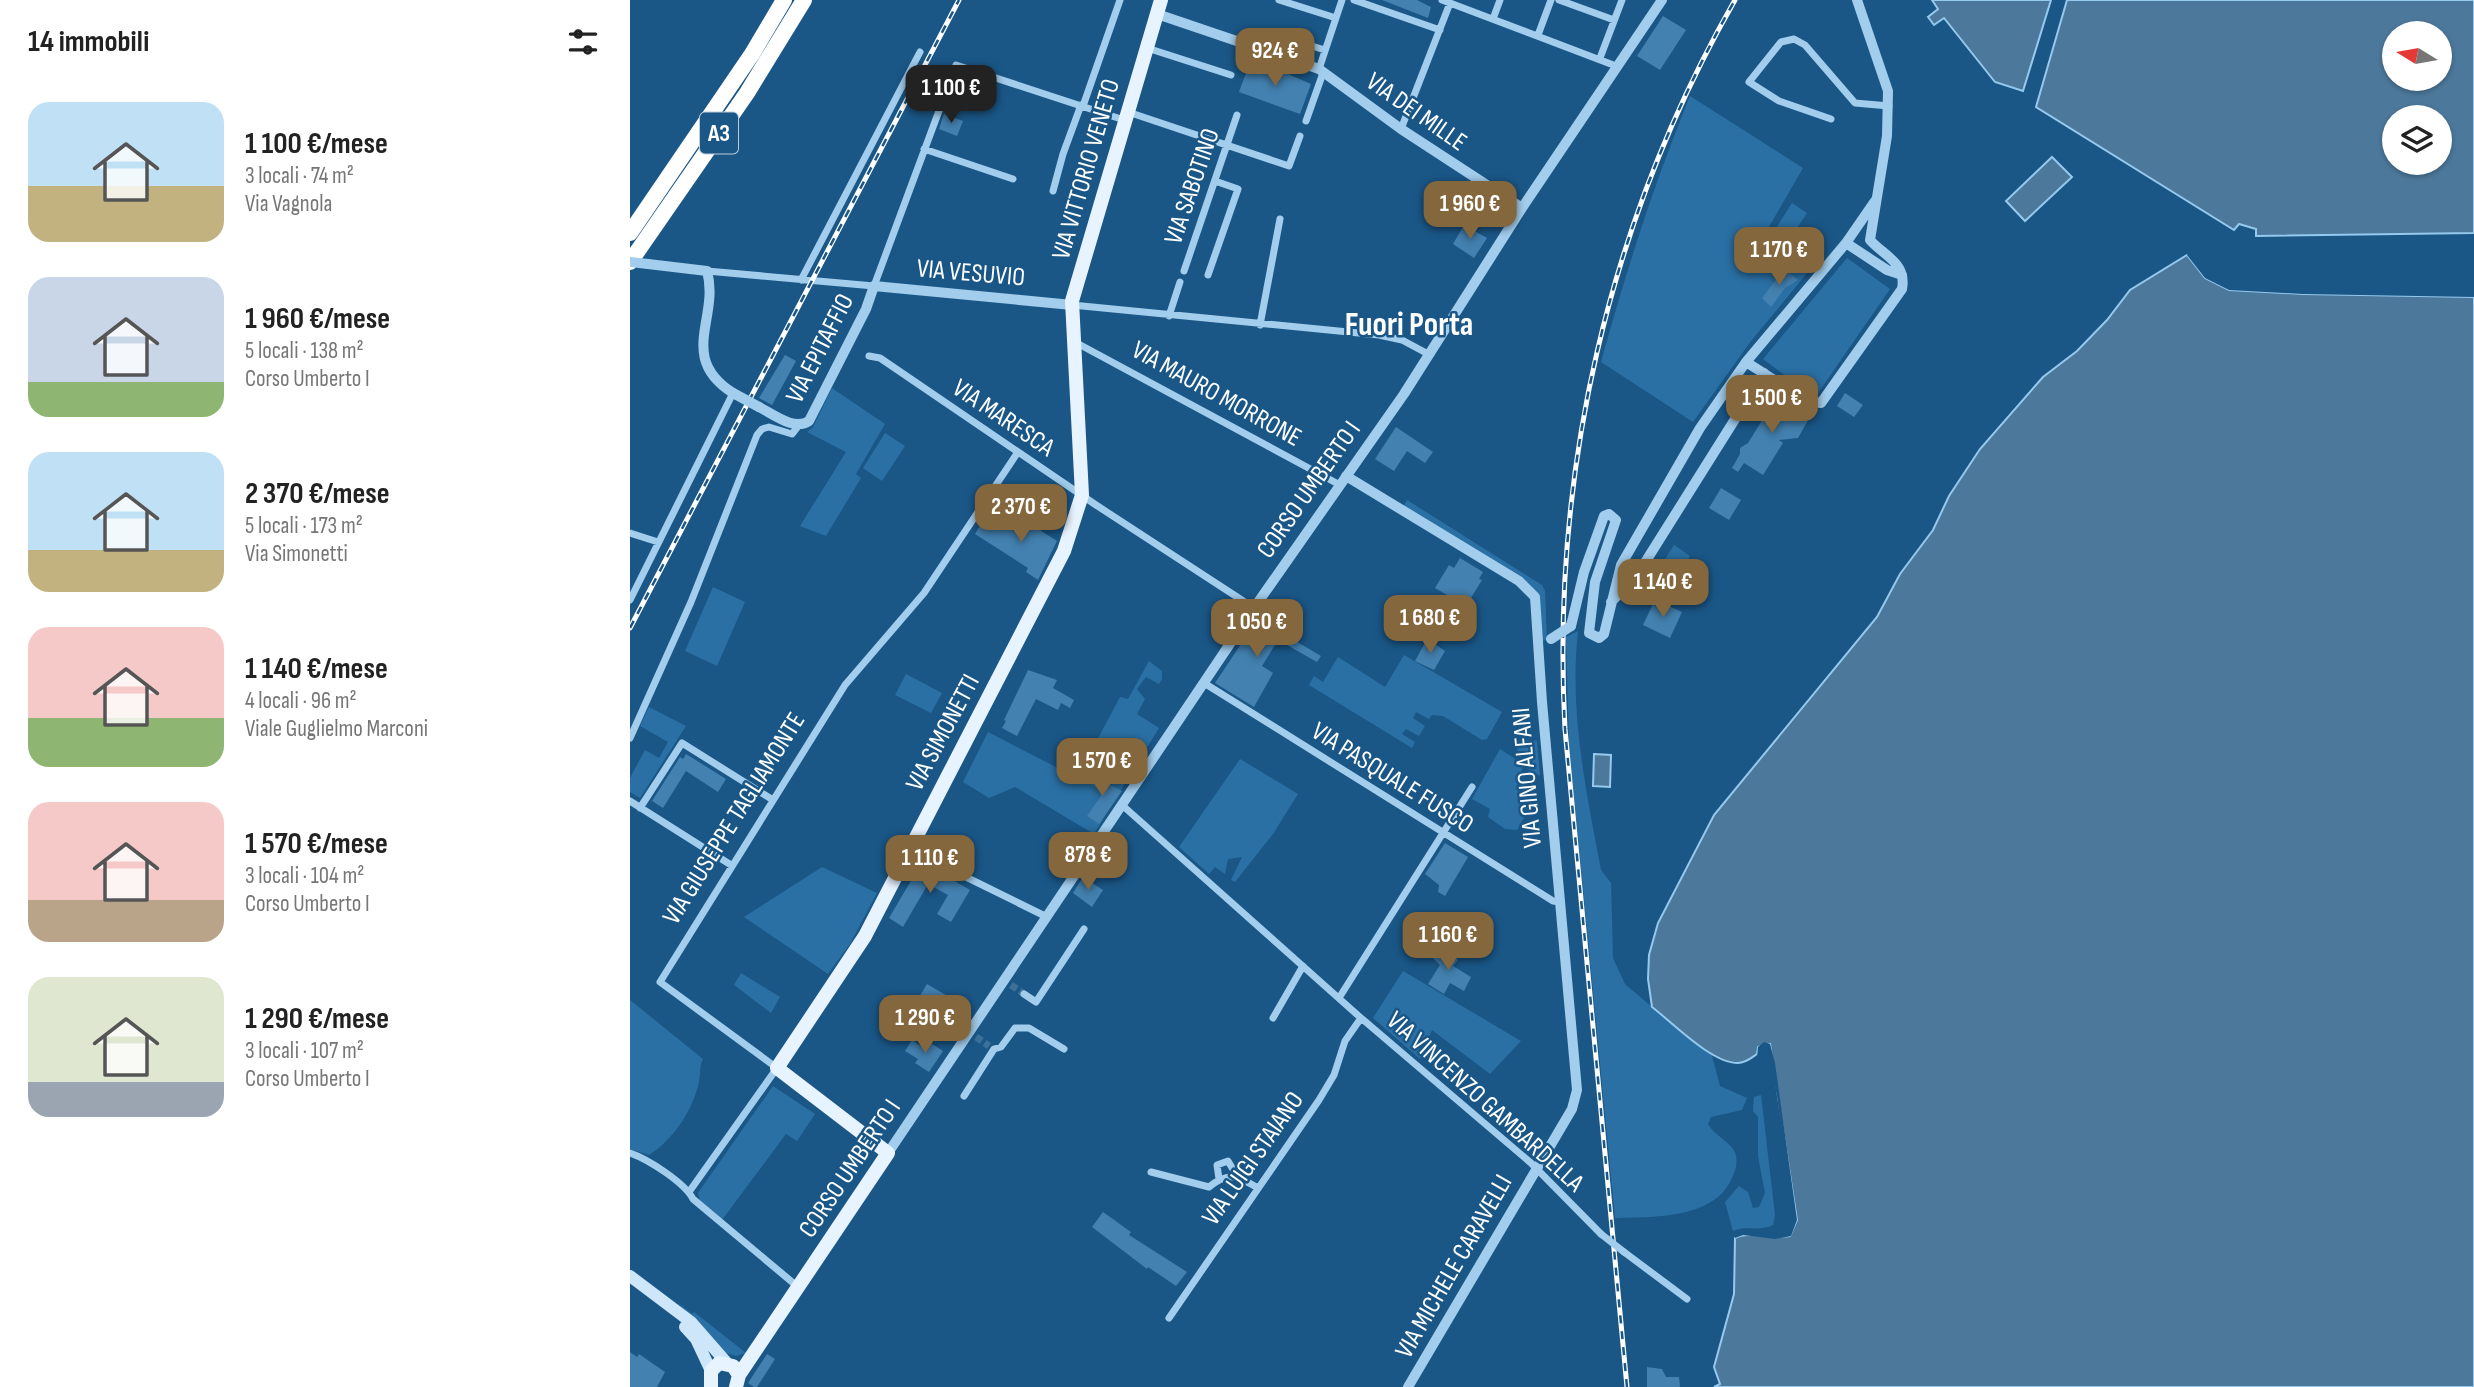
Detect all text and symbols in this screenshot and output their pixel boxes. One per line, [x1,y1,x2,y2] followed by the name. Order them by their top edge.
[2382,21,2452,91] north arrow
[2382,21,2452,175] map controls
[564,23,602,61] icon: filters
[28,24,149,60] text: 14 immobili
[1226,28,1324,88] pin: 924 €
[1252,37,1298,65] text: 924 €
[886,66,1016,125] pin: 1 100 €
[1360,66,1472,158] street label: VIA DEI MILLE
[922,74,980,102] text: 1 100 €
[1046,76,1127,263] street label: VIA VITTORIO VENETO
[2382,105,2452,175] button: layers
[700,113,738,154] road number: A3
[1158,125,1227,248] street label: VIA SABOTINO
[245,126,388,162] text: 1 100 €/mese
[84,130,168,214] icon: home
[245,162,354,190] text: 3 locali · 74 m²
[1405,182,1535,241] pin: 1 960 €
[245,190,332,218] text: Via Vagnola
[1440,190,1500,218] text: 1 960 €
[1714,228,1844,287] pin: 1 170 €
[1750,236,1808,264] text: 1 170 €
[916,253,1026,294] street label: VIA VESUVIO
[780,289,861,408] street label: VIA EPITAFFIO
[245,301,390,337] text: 1 960 €/mese
[84,305,168,389] icon: home
[1345,305,1473,345] district label: Fuori Porta
[1126,335,1307,454] street label: VIA MAURO MORRONE
[245,337,364,365] text: 5 locali · 138 m²
[245,365,370,393] text: Corso Umberto I
[946,373,1061,464] street label: VIA MARESCA
[1707,376,1837,435] pin: 1 500 €
[1742,384,1802,412] text: 1 500 €
[1251,415,1368,564] street label: CORSO UMBERTO I
[245,476,390,512] text: 2 370 €/mese
[84,480,168,564] icon: home
[956,484,1086,544] pin: 2 370 €
[991,493,1051,521] text: 2 370 €
[245,512,363,540] text: 5 locali · 173 m²
[245,540,348,568] text: Via Simonetti
[1598,560,1728,619] pin: 1 140 €
[1634,568,1692,596] text: 1 140 €
[1365,596,1495,655] pin: 1 680 €
[1192,600,1322,659] pin: 1 050 €
[1400,604,1460,632] text: 1 680 €
[1227,608,1287,636] text: 1 050 €
[245,651,388,687] text: 1 140 €/mese
[84,655,168,739] icon: home
[900,669,987,796] street label: VIA SIMONETTI
[245,687,357,715] text: 4 locali · 96 m²
[1506,706,1549,849] street label: VIA GINO ALFANI
[656,707,812,931] street label: VIA GIUSEPPE TAGLIAMONTE
[245,715,428,743] text: Viale Guglielmo Marconi
[1305,716,1479,840] street label: VIA PASQUALE FUSCO
[1037,738,1167,798] pin: 1 570 €
[1073,747,1131,775] text: 1 570 €
[245,826,388,862] text: 1 570 €/mese
[84,830,168,914] icon: home
[1039,832,1137,892] pin: 878 €
[865,836,995,895] pin: 1 110 €
[1065,841,1111,869] text: 878 €
[902,844,958,872] text: 1 110 €
[245,862,364,890] text: 3 locali · 104 m²
[245,890,370,918] text: Corso Umberto I
[1383,912,1513,972] pin: 1 160 €
[1419,921,1477,949] text: 1 160 €
[860,996,990,1055] pin: 1 290 €
[245,1001,389,1037] text: 1 290 €/mese
[895,1004,955,1032] text: 1 290 €
[84,1005,168,1089] icon: home
[1380,1005,1591,1199] street label: VIA VINCENZO GAMBARDELLA
[245,1037,364,1065] text: 3 locali · 107 m²
[245,1065,370,1093] text: Corso Umberto I
[1196,1086,1311,1232] street label: VIA LUIGI STAIANO
[793,1094,908,1244] street label: CORSO UMBERTO I
[1389,1169,1519,1364] street label: VIA MICHELE CARAVELLI

